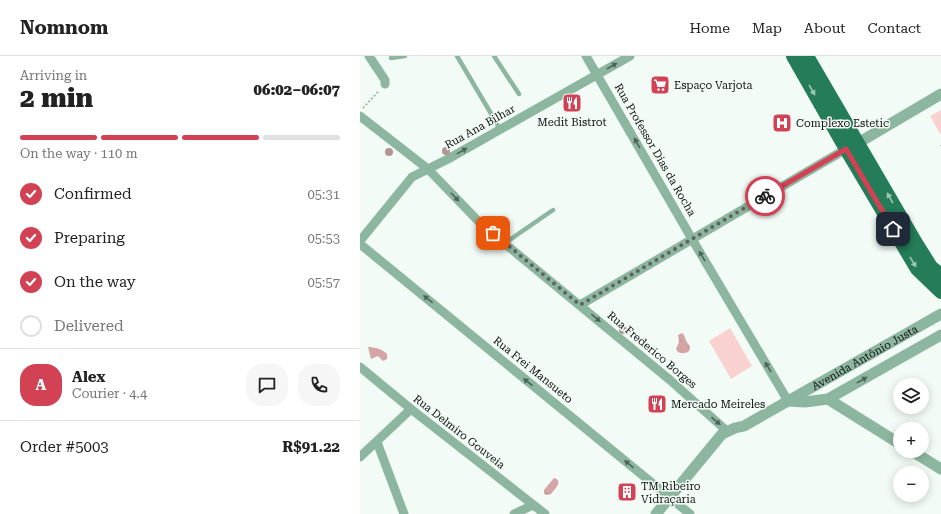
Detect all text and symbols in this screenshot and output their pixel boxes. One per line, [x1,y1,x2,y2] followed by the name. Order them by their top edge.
[20,16,108,39] text: Nomnom
[689,20,730,36] text: Home
[752,20,782,36] text: Map
[804,20,846,36] text: About
[868,20,921,36] text: Contact
[606,63,618,70] one-way arrow
[20,68,87,83] text: Arriving in
[649,74,671,96] supermarket icon: Espaço Varjota
[674,79,753,92] place label: Espaço Varjota
[254,81,340,99] text: 06:02–06:07
[612,81,698,219] street label: Rua Professor Dias da Rocha
[20,83,93,113] text: 2 min
[809,84,816,96] one-way arrow
[561,92,583,114] restaurant icon: Medit Bistrot
[443,102,518,152] street label: Rua Ana Bilhar
[771,112,793,134] hospital icon: Complexo Estetic
[537,116,607,129] place label: Medit Bistrot
[796,117,889,130] place label: Complexo Estetic
[633,137,640,149] one-way arrow
[20,146,137,161] text: On the way · 110 m
[456,147,468,154] one-way arrow
[745,176,785,216] courier
[20,183,42,205] icon: check
[54,185,132,203] text: Confirmed
[754,185,776,207] icon: bike
[308,187,340,202] text: 05:31
[450,192,460,202] one-way arrow
[886,192,893,204] one-way arrow
[876,212,910,246] pin
[476,216,510,250] pin
[882,218,904,240] icon: home
[482,222,504,244] icon: bag
[20,227,42,249] icon: check
[54,229,125,247] text: Preparing
[308,231,340,246] text: 05:53
[698,250,705,262] one-way arrow
[910,256,917,268] one-way arrow
[20,271,42,293] icon: check
[54,273,136,291] text: On the way
[308,275,340,290] text: 05:57
[422,295,433,304] one-way arrow
[605,309,699,391] street label: Rua Frederico Borges
[590,314,601,323] one-way arrow
[54,317,124,335] text: Delivered
[809,322,920,393] street label: Avenida Antônio Justa
[491,334,576,406] street label: Rua Frei Mansueto
[765,361,772,373] one-way arrow
[246,364,288,406] button: chat
[298,364,340,406] button: phone
[72,368,105,386] text: Alex
[36,376,46,394] text: A
[856,376,868,383] one-way arrow
[523,377,534,386] one-way arrow
[893,378,929,502] map controls
[893,378,929,414] button: layers
[72,386,147,401] text: Courier · 4.4
[411,392,507,472] street label: Rua Delmiro Gouveia
[646,393,668,415] restaurant icon: Mercado Meireles
[671,398,765,411] place label: Mercado Meireles
[711,416,721,425] one-way arrow
[893,422,929,458] button: +
[20,438,109,456] text: Order #5003
[282,438,340,456] text: R$91.22
[623,460,634,468] one-way arrow
[893,466,929,502] button: −
[641,480,701,506] place label: TM Ribeiro Vidraçaria
[616,481,638,503] building icon: TM Ribeiro Vidraçaria

